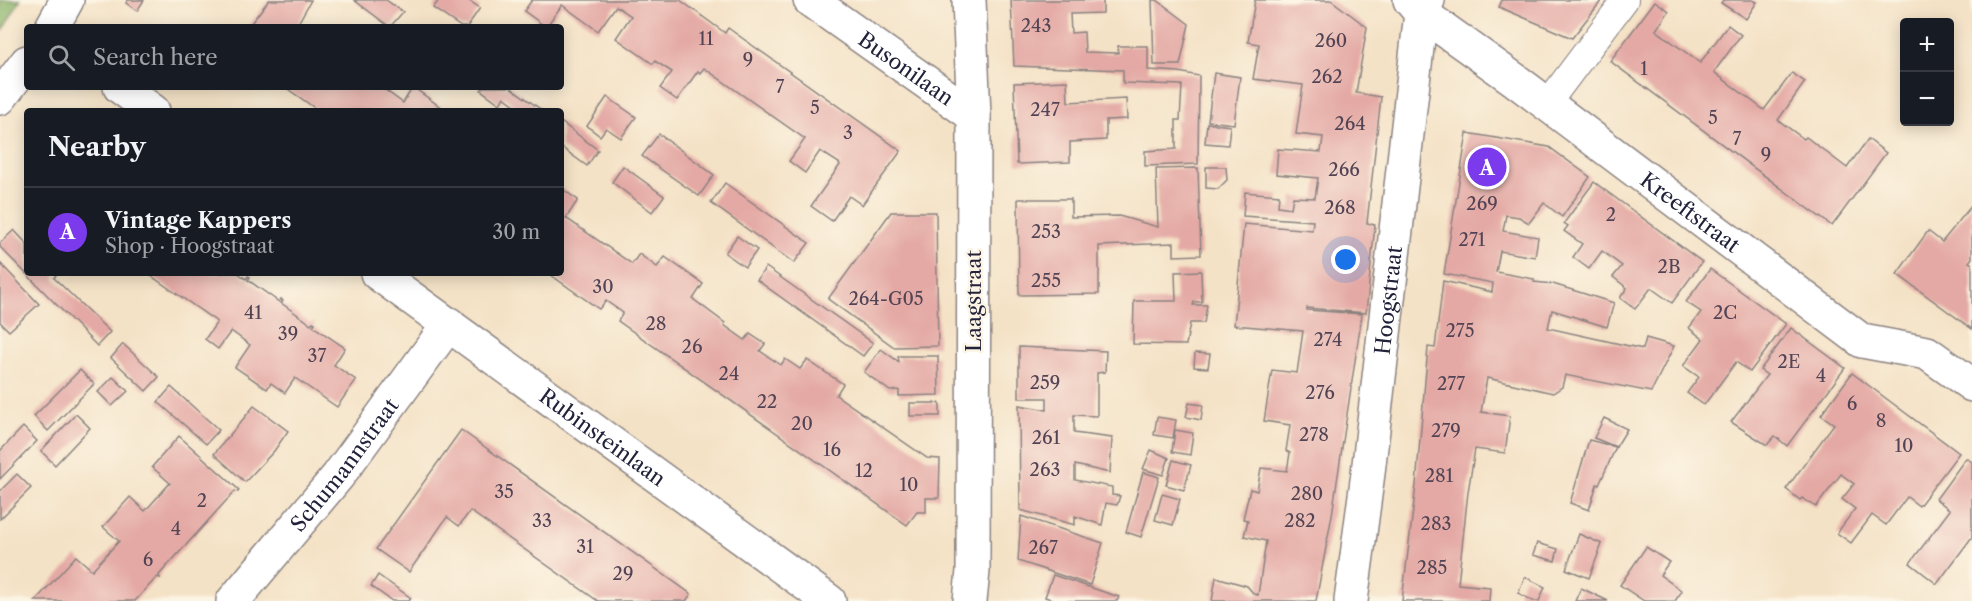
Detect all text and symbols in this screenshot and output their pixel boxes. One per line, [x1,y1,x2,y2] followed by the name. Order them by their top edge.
[1021,15,1051,37] house number: 243
[1900,18,1954,126] map controls
[1900,18,1954,72] button: +
[24,24,564,90] search box
[854,26,959,110] street label: Busonilaan
[698,28,714,50] house number: 11
[1315,30,1347,52] house number: 260
[45,41,78,74] icon: search
[93,44,218,71] text: Search here
[743,49,753,71] house number: 9
[1640,58,1648,80] house number: 1
[1311,66,1343,88] house number: 262
[1900,72,1954,126] button: −
[776,76,785,98] house number: 7
[810,97,820,119] house number: 5
[1030,99,1060,121] house number: 247
[1708,107,1718,129] house number: 5
[1334,113,1366,135] house number: 264
[843,122,853,144] house number: 3
[1733,128,1742,150] house number: 7
[48,131,146,163] text: Nearby
[1468,144,1506,190] pin: A
[1761,144,1771,166] house number: 9
[1328,159,1360,181] house number: 266
[1636,167,1745,258] street label: Kreeftstraat
[1466,193,1498,215] house number: 269
[1324,197,1356,219] house number: 268
[1606,204,1616,226] house number: 2
[105,207,291,234] text: Vintage Kappers
[60,220,75,244] text: A
[492,220,540,244] text: 30 m
[1031,221,1061,243] house number: 253
[1459,229,1486,251] house number: 271
[105,234,274,258] text: Shop · Hoogstraat
[1369,244,1407,356] street label: Hoogstraat
[1331,245,1360,274] your location
[961,250,986,352] street label: Laagstraat
[1658,256,1680,278] house number: 2B
[1031,270,1061,292] house number: 255
[592,276,614,298] house number: 30
[848,288,924,310] house number: 264-G05
[244,302,262,324] house number: 41
[1713,302,1737,324] house number: 2C
[645,313,667,335] house number: 28
[1446,320,1474,342] house number: 275
[278,323,298,345] house number: 39
[1313,329,1343,351] house number: 274
[682,336,702,358] house number: 26
[308,345,327,367] house number: 37
[1778,351,1800,373] house number: 2E
[719,363,739,385] house number: 24
[1816,365,1826,387] house number: 4
[1030,372,1060,394] house number: 259
[1437,373,1465,395] house number: 277
[1305,382,1335,404] house number: 276
[535,383,671,491] street label: Rubinsteinlaan
[757,391,777,413] house number: 22
[285,393,404,536] street label: Schumannstraat
[1847,393,1857,415] house number: 6
[1876,410,1886,432] house number: 8
[791,413,813,435] house number: 20
[1431,420,1461,442] house number: 279
[1299,424,1329,446] house number: 278
[1032,427,1061,449] house number: 261
[1895,435,1913,457] house number: 10
[823,439,841,461] house number: 16
[1030,459,1060,481] house number: 263
[855,460,873,482] house number: 12
[1425,465,1454,487] house number: 281
[900,474,918,496] house number: 10
[494,481,514,503] house number: 35
[1291,483,1323,505] house number: 280
[197,490,207,512] house number: 2
[532,510,552,532] house number: 33
[1284,510,1316,532] house number: 282
[1421,513,1451,535] house number: 283
[171,518,181,540] house number: 4
[576,536,594,558] house number: 31
[1028,537,1058,559] house number: 267
[143,549,153,571] house number: 6
[1417,557,1447,579] house number: 285
[613,563,633,585] house number: 29

